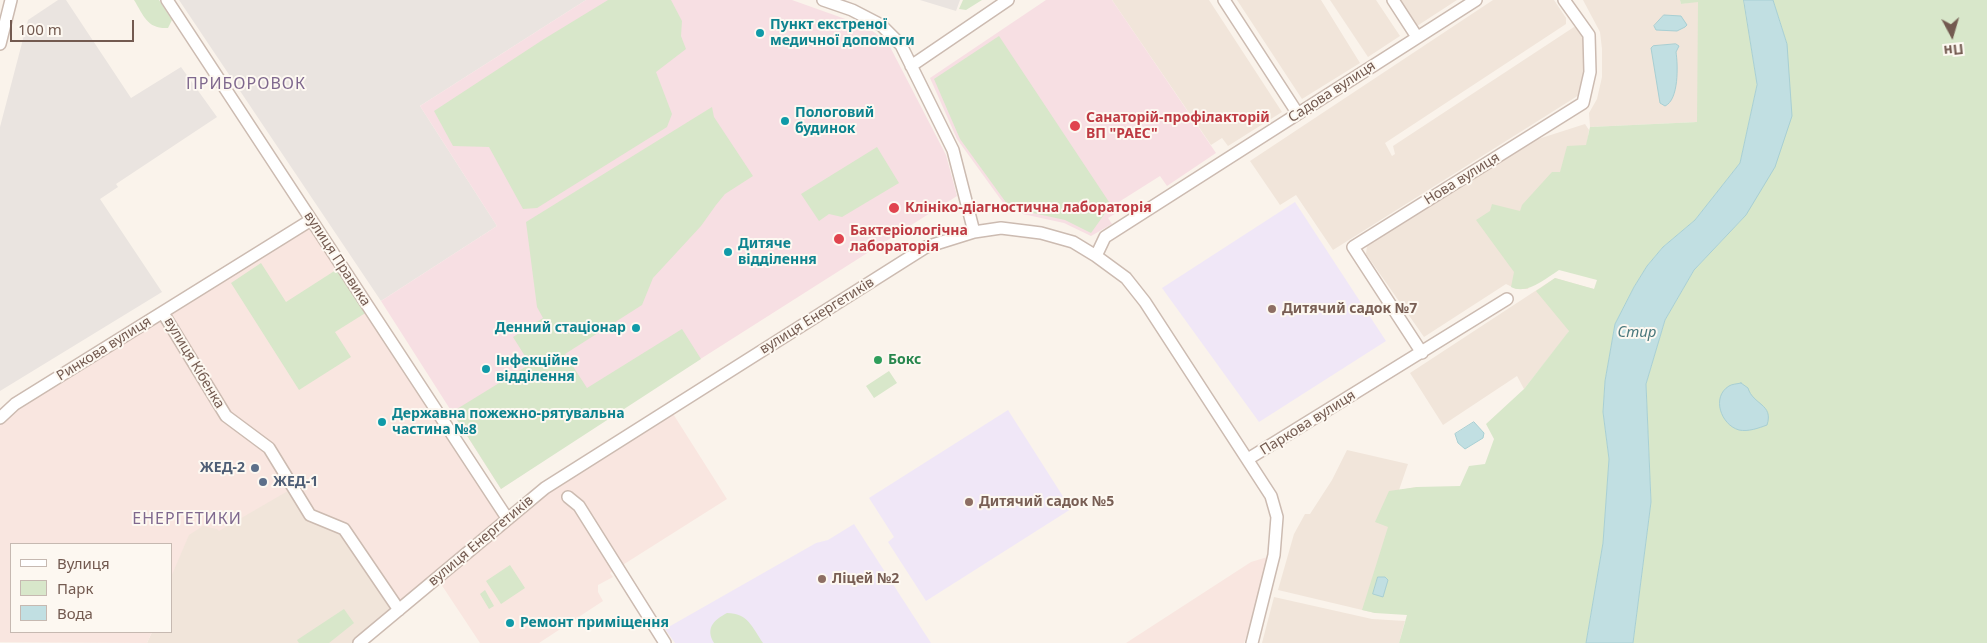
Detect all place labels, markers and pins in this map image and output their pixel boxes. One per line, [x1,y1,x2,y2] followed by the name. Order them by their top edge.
[770,17,915,49] place label: Пункт екстреної медичної допомоги
[754,27,766,39] marker: Пункт екстреної медичної допомоги
[795,105,874,138] place label: Пологовий будинок
[1086,110,1270,142] place label: Санаторій-профілакторій ВП "РАЕС"
[779,115,791,127] marker: Пологовий будинок
[1068,119,1082,133] marker: Санаторій-профілакторій ВП "РАЕС"
[905,200,1152,216] place label: Клініко-діагностична лабораторія
[887,201,901,215] marker: Клініко-діагностична лабораторія
[850,223,968,256] place label: Бактеріологічна лабораторія
[832,232,846,246] marker: Бактеріологічна лабораторія
[738,236,817,268] place label: Дитяче відділення
[722,246,734,258] marker: Дитяче відділення
[1282,301,1417,317] place label: Дитячий садок №7
[1266,303,1278,315] marker: Дитячий садок №7
[495,320,626,336] place label: Денний стаціонар
[630,322,642,334] marker: Денний стаціонар
[888,352,921,368] place label: Бокс
[496,353,578,386] place label: Інфекційне відділення
[872,354,884,366] marker: Бокс
[480,363,492,375] marker: Інфекційне відділення
[392,406,625,438] place label: Державна пожежно-рятувальна частина №8
[376,416,388,428] marker: Державна пожежно-рятувальна частина №8
[200,460,245,476] place label: ЖЕД-2
[249,462,261,474] marker: ЖЕД-2
[273,474,318,490] place label: ЖЕД-1
[257,476,269,488] marker: ЖЕД-1
[979,494,1114,510] place label: Дитячий садок №5
[963,496,975,508] marker: Дитячий садок №5
[832,571,899,587] place label: Ліцей №2
[816,573,828,585] marker: Ліцей №2
[520,615,669,631] place label: Ремонт приміщення
[504,617,516,629] marker: Ремонт приміщення

